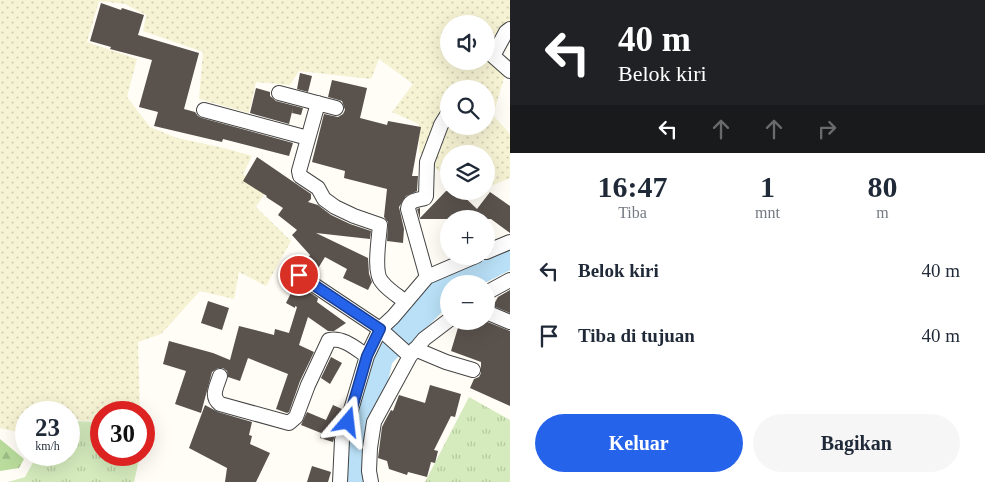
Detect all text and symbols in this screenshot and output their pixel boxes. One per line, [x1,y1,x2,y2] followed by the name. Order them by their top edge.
[440,15,495,330] map controls
[440,15,495,70] button: sound
[535,20,600,85] icon: left
[618,20,691,59] text: 40 m
[618,61,707,86] text: Belok kiri
[440,80,495,135] button: search
[654,115,682,143] icon: left
[707,115,735,143] icon: ahead
[760,115,788,143] icon: ahead
[813,115,841,143] icon: right
[440,145,495,200] button: layers
[598,170,668,203] text: 16:47
[760,170,775,203] text: 1
[867,170,897,203] text: 80
[618,204,647,221] text: Tiba
[755,204,780,221] text: mnt
[876,204,889,221] text: m
[440,210,495,265] button: +
[278,254,320,296] pin
[535,257,563,285] icon: left
[578,260,659,281] text: Belok kiri
[921,260,960,281] text: 40 m
[285,261,313,289] icon: arrive
[440,275,495,330] button: −
[535,322,563,350] icon: arrive
[578,325,695,346] text: Tiba di tujuan
[921,325,960,346] text: 40 m
[321,395,373,447] position arrow
[90,401,155,466] speed limit sign: 30
[35,414,60,441] text: 23
[535,414,743,472] button: Keluar
[753,414,960,472] button: Bagikan
[35,439,60,453] text: km/h

